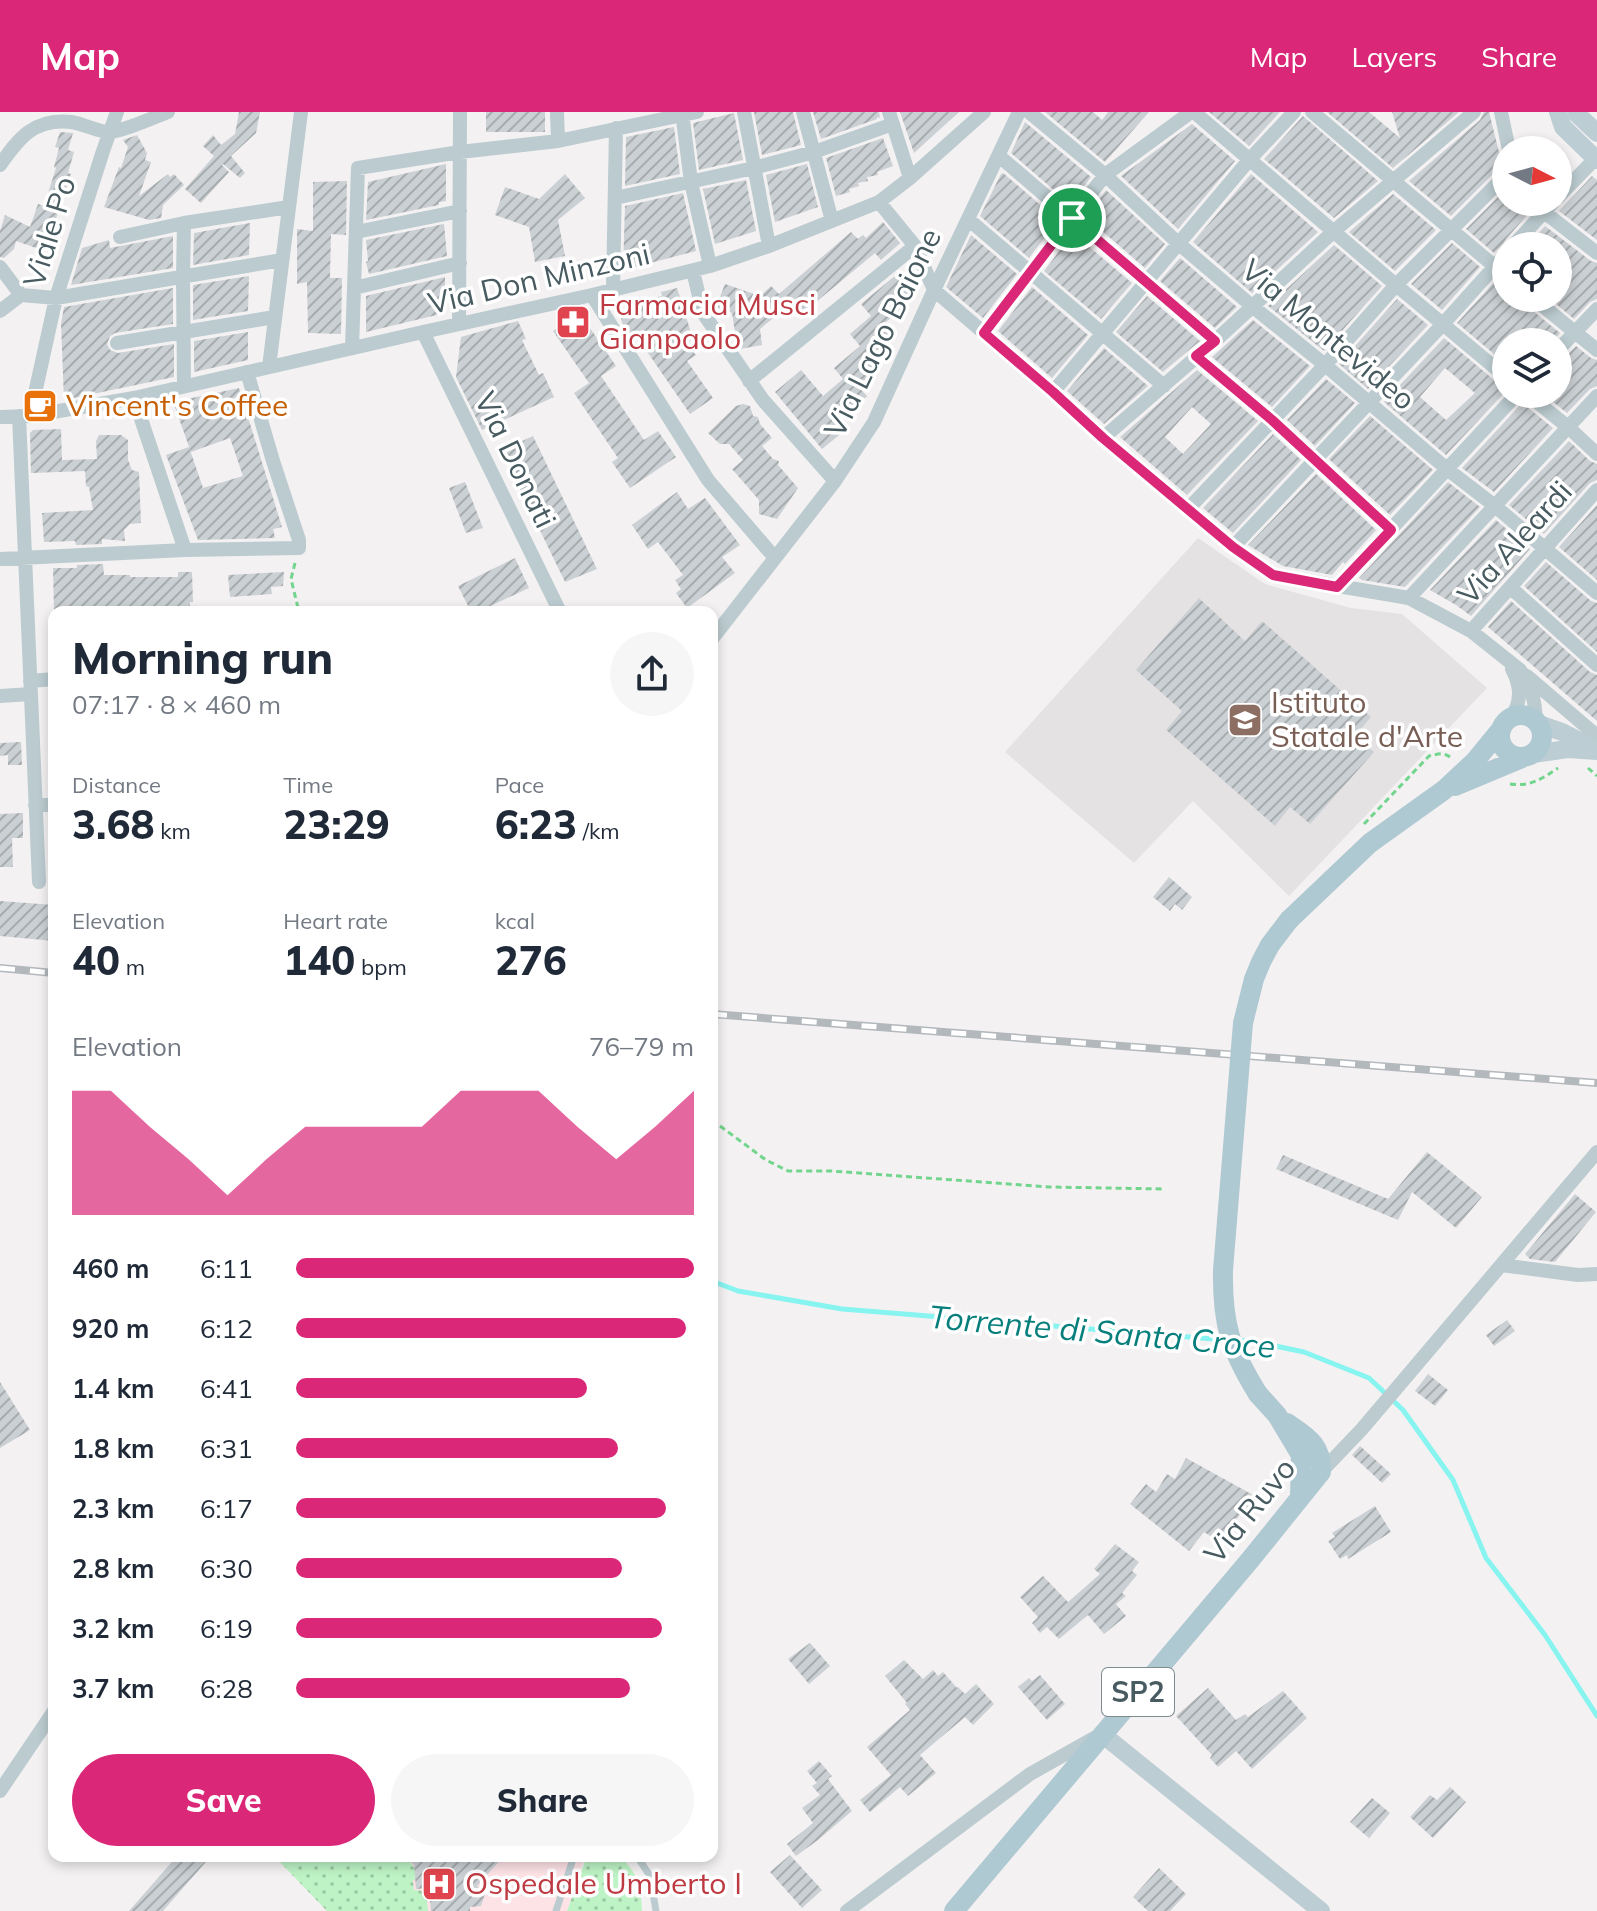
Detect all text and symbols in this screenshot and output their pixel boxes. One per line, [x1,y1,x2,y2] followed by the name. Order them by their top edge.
[40,32,120,80] text: Map
[1250,39,1307,74] text: Map
[1351,39,1437,74] text: Layers
[1481,39,1557,74] text: Share
[1492,136,1572,216] north arrow
[1492,136,1572,408] map controls
[14,172,84,291] street label: Viale Po
[1038,184,1106,252] pin
[1050,196,1094,240] icon: arrive
[815,222,949,443] street label: Via Lago Baione
[1492,232,1572,312] button: locate
[424,234,653,322] street label: Via Don Minzoni
[1234,250,1423,418] street label: Via Montevideo
[599,285,816,357] place label: Farmacia Musci Gianpaolo
[554,303,592,341] pharmacy icon: Farmacia Musci Gianpaolo
[1492,328,1572,408] button: layers
[467,385,565,534] street label: Via Donati
[66,386,288,424] place label: Vincent's Coffee
[21,387,59,425] cafe icon: Vincent's Coffee
[1449,473,1580,612] street label: Via Aleardi
[72,630,333,685] text: Morning run
[610,632,694,716] button: share
[1271,683,1463,755] place label: Istituto Statale d'Arte
[72,688,281,721] text: 07:17 · 8 × 460 m
[1226,701,1264,739] school or university icon: Istituto Statale d'Arte
[72,771,161,799] text: Distance
[283,771,333,799] text: Time
[495,771,544,799] text: Pace
[72,799,154,849] text: 3.68
[283,799,390,849] text: 23:29
[495,799,577,849] text: 6:23
[154,817,191,845] text: km
[577,817,620,845] text: /km
[72,907,165,935] text: Elevation
[283,907,388,935] text: Heart rate
[495,907,535,935] text: kcal
[72,935,120,985] text: 40
[283,935,355,985] text: 140
[495,935,567,985] text: 276
[120,953,145,981] text: m
[355,953,407,981] text: bpm
[72,1030,182,1063] text: Elevation
[589,1030,694,1063] text: 76–79 m
[72,1252,149,1285] text: 460 m
[200,1252,253,1285] text: 6:11
[927,1296,1277,1366] water label: Torrente di Santa Croce
[72,1312,149,1345] text: 920 m
[200,1312,253,1345] text: 6:12
[72,1372,155,1405] text: 1.4 km
[200,1372,253,1405] text: 6:41
[72,1432,155,1465] text: 1.8 km
[200,1432,253,1465] text: 6:31
[1195,1450,1303,1571] street label: Via Ruvo
[72,1492,155,1525] text: 2.3 km
[200,1492,253,1525] text: 6:17
[72,1552,155,1585] text: 2.8 km
[200,1552,253,1585] text: 6:30
[72,1612,155,1645] text: 3.2 km
[200,1612,253,1645] text: 6:19
[1102,1668,1174,1716] road number: SP2
[72,1672,155,1705] text: 3.7 km
[200,1672,253,1705] text: 6:28
[72,1754,375,1846] button: Save
[391,1754,694,1846] button: Share
[465,1864,742,1902] place label: Ospedale Umberto I
[420,1865,458,1903] hospital icon: Ospedale Umberto I

